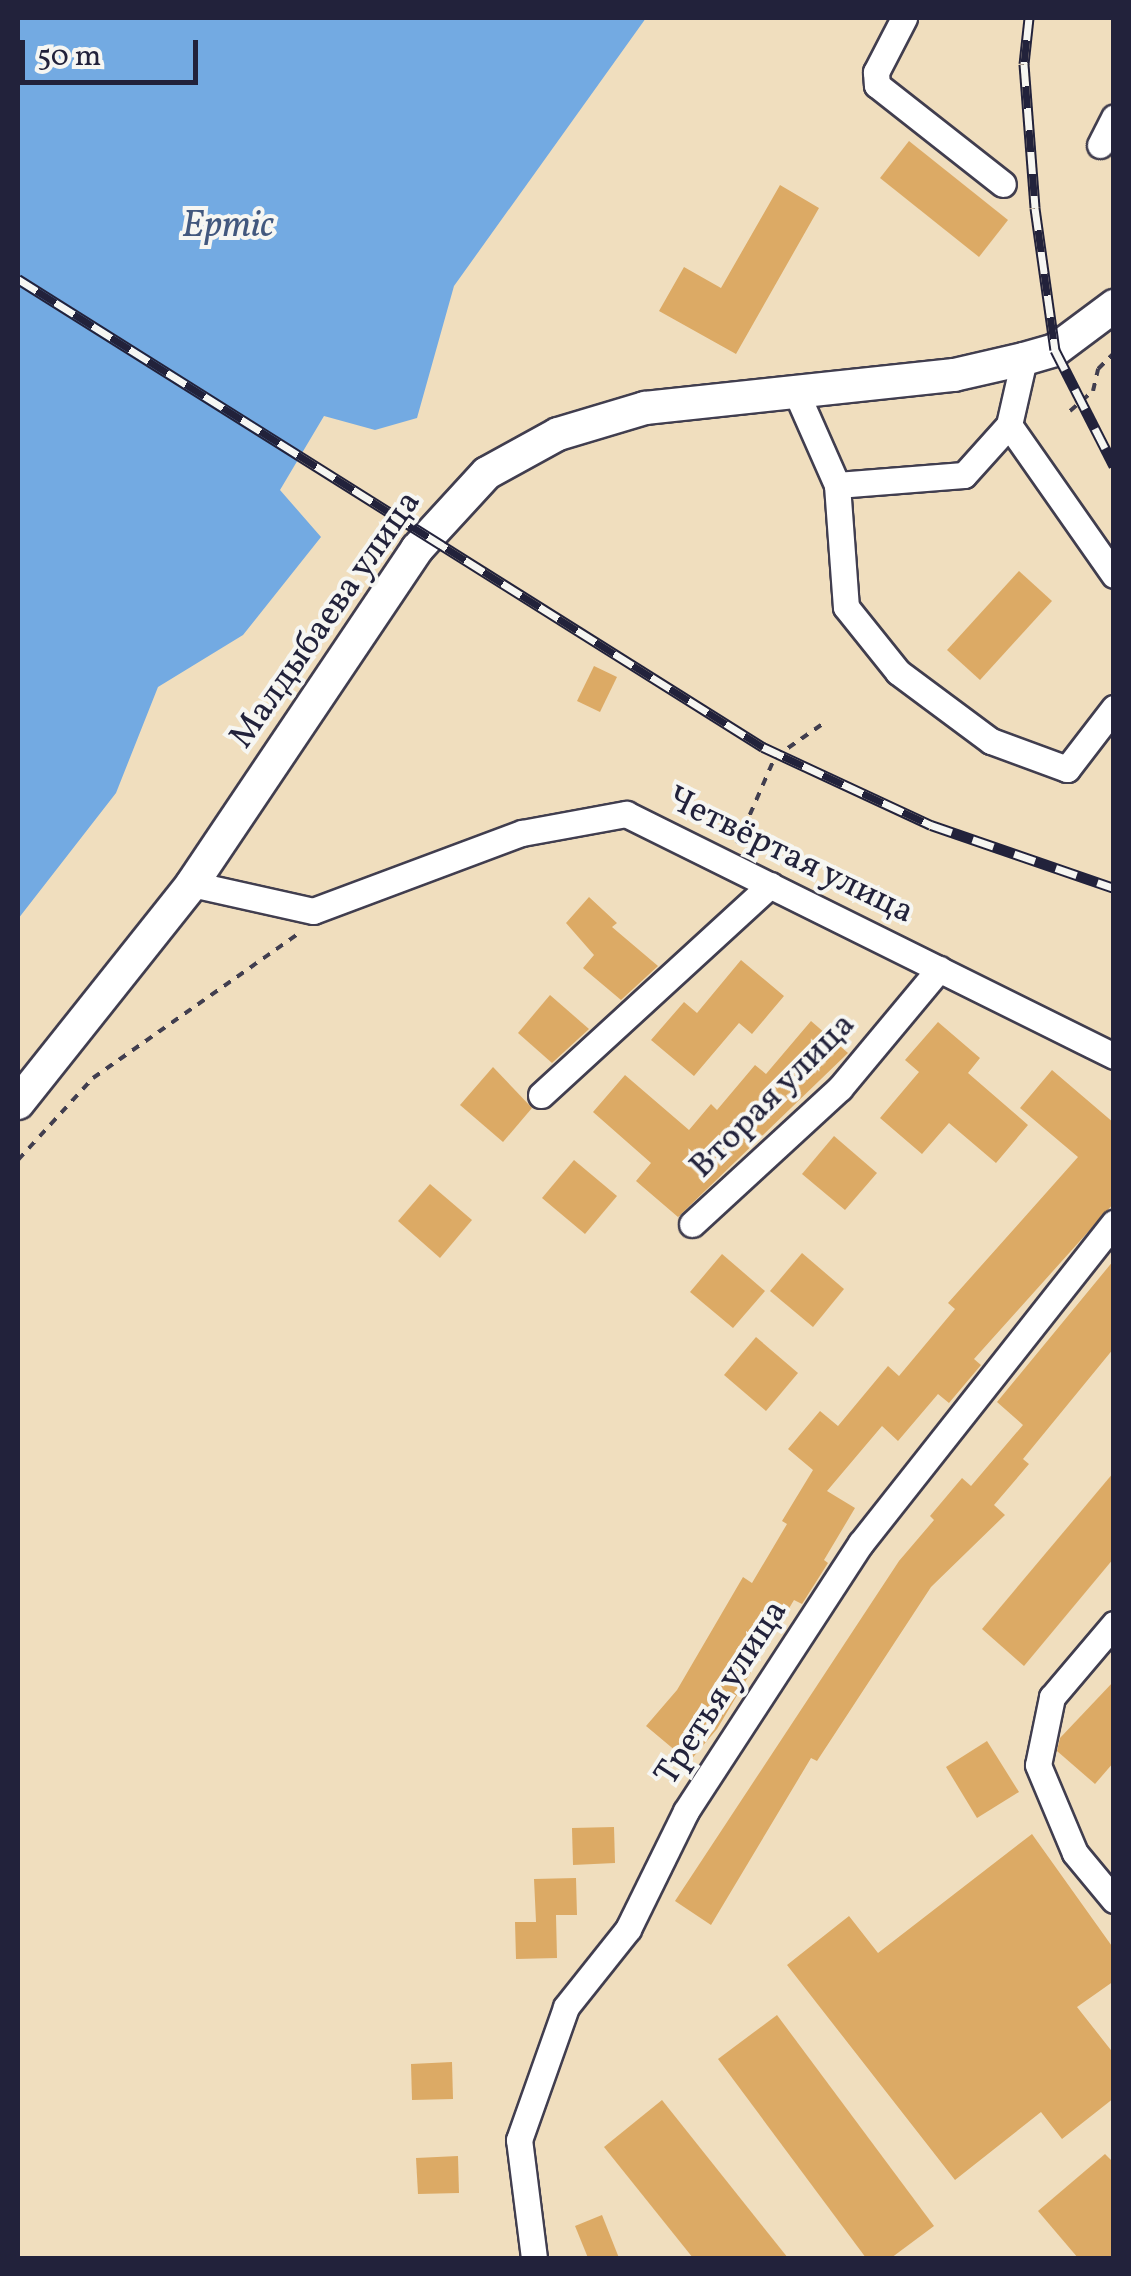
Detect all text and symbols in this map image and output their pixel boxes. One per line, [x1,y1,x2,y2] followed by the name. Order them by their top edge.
[25,20,202,82] scale bar
[37,36,101,78] text: 50 m
[182,204,274,250] water label: Ертіс
[221,483,431,757] street label: Малдыбаева улица
[659,778,921,934] street label: Четвёртая улица
[681,1004,865,1188] street label: Вторая улица
[646,1592,798,1794] street label: Третья улица

